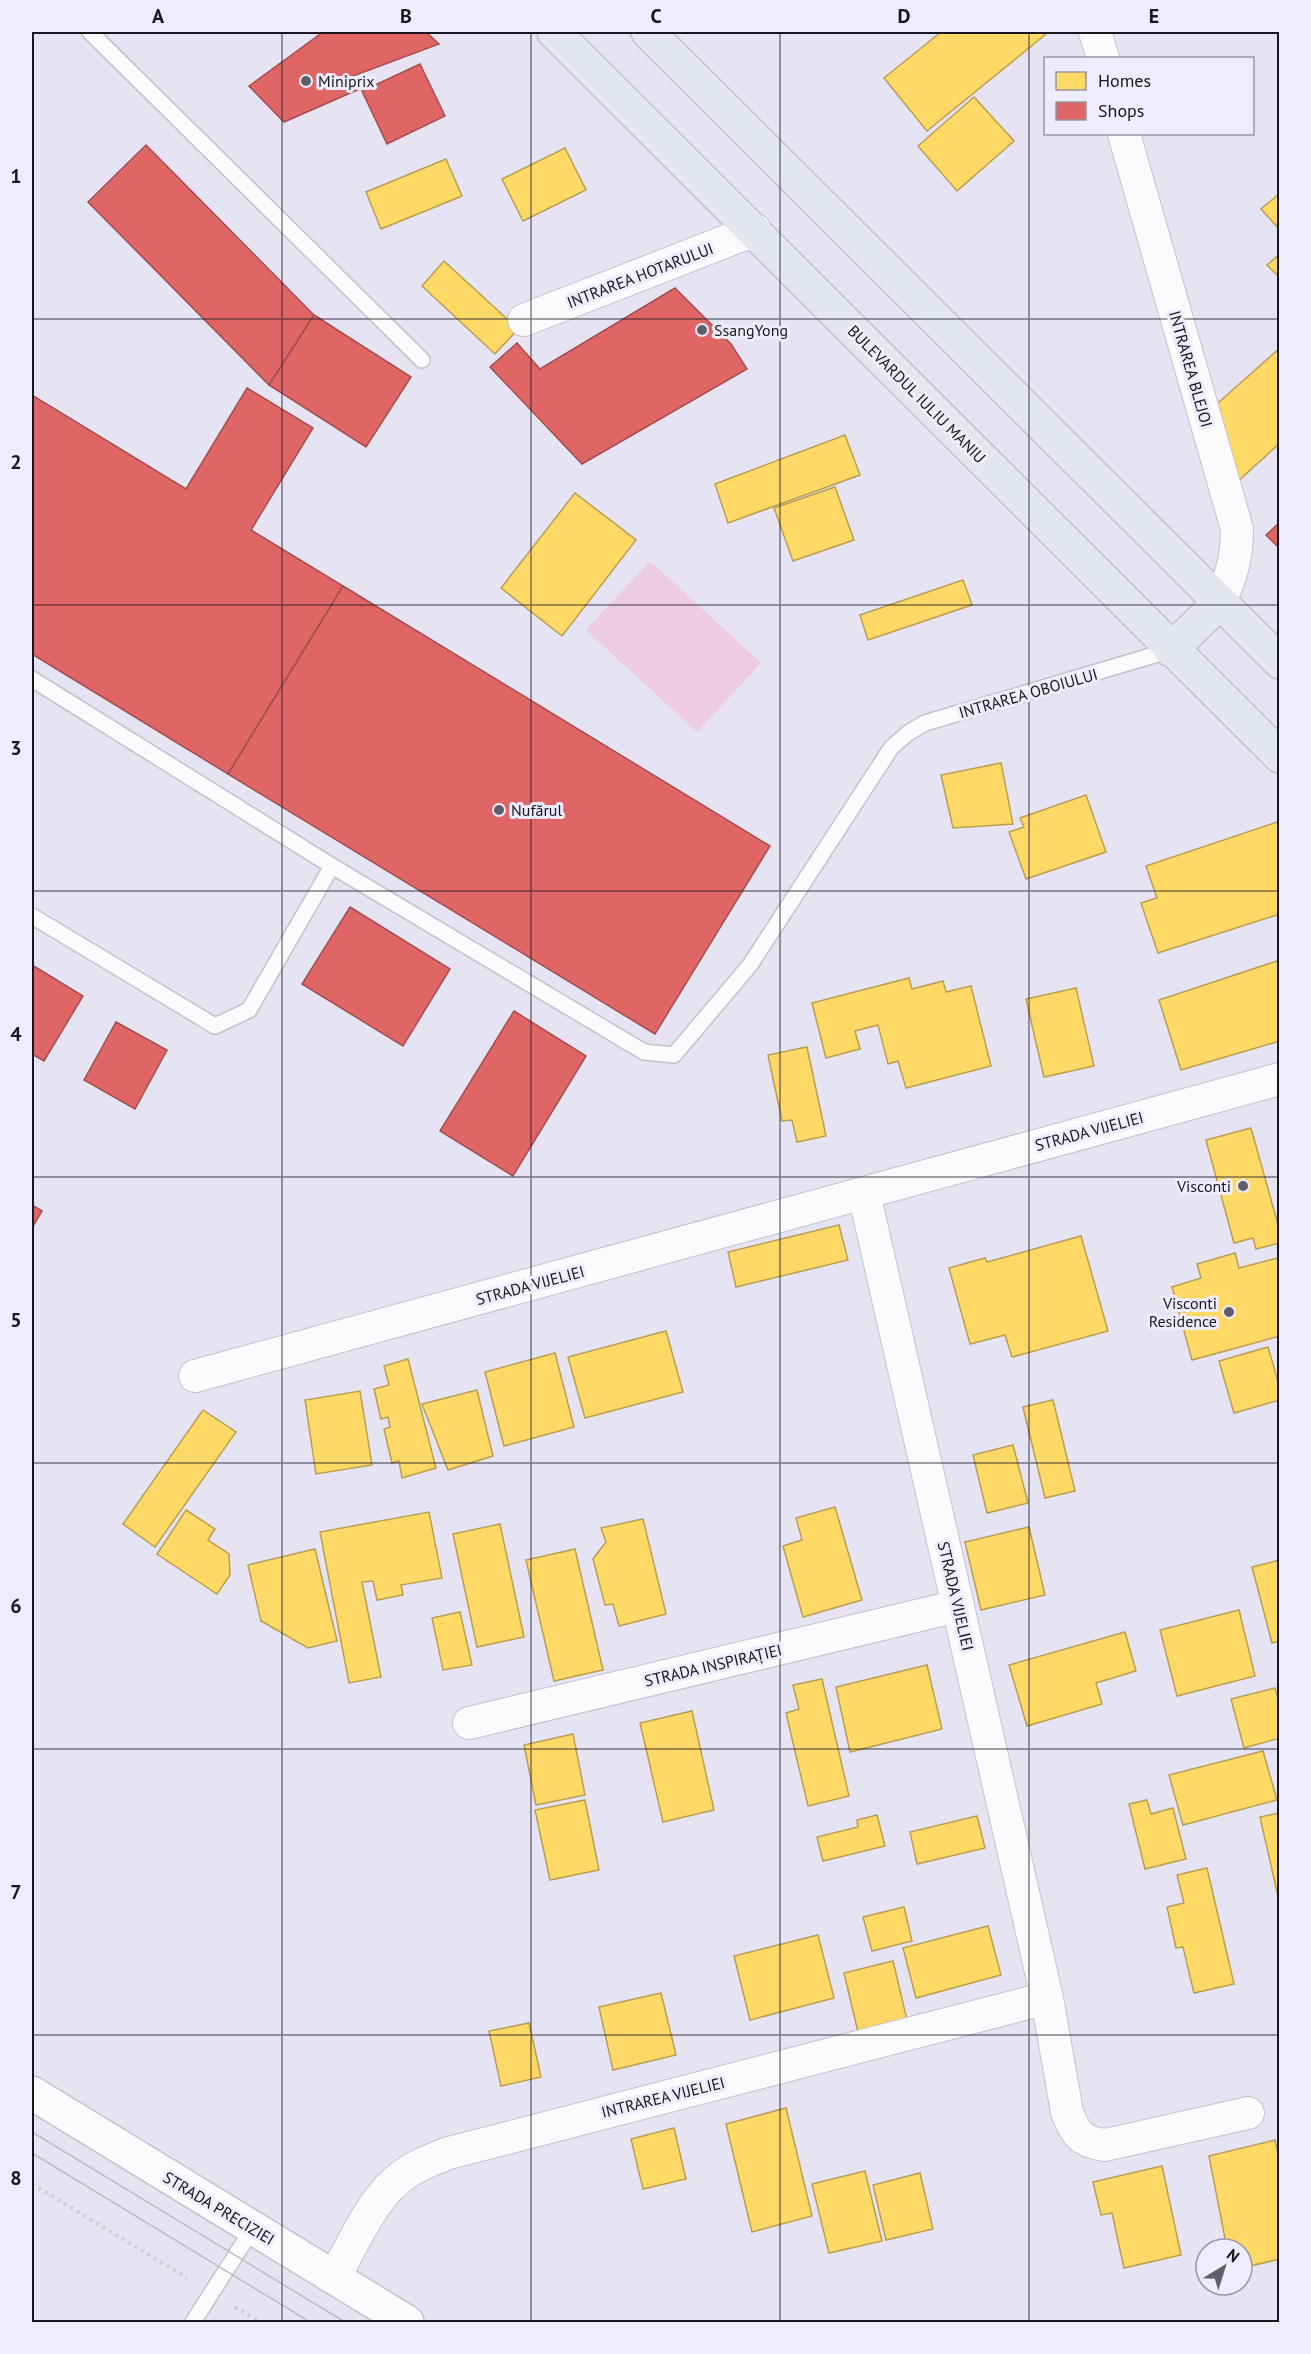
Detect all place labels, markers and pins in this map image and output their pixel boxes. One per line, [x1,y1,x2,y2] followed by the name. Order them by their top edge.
[318,71,375,91] place label: Miniprix
[299,74,313,88] marker: Miniprix
[714,320,788,340] place label: SsangYong
[695,323,709,337] marker: SsangYong
[511,800,562,820] place label: Nufărul
[492,803,506,817] marker: Nufărul
[1176,1176,1231,1196] place label: Visconti
[1236,1179,1250,1193] marker: Visconti
[1149,1293,1217,1331] place label: Visconti Residence
[1222,1305,1236,1319] marker: Visconti Residence

